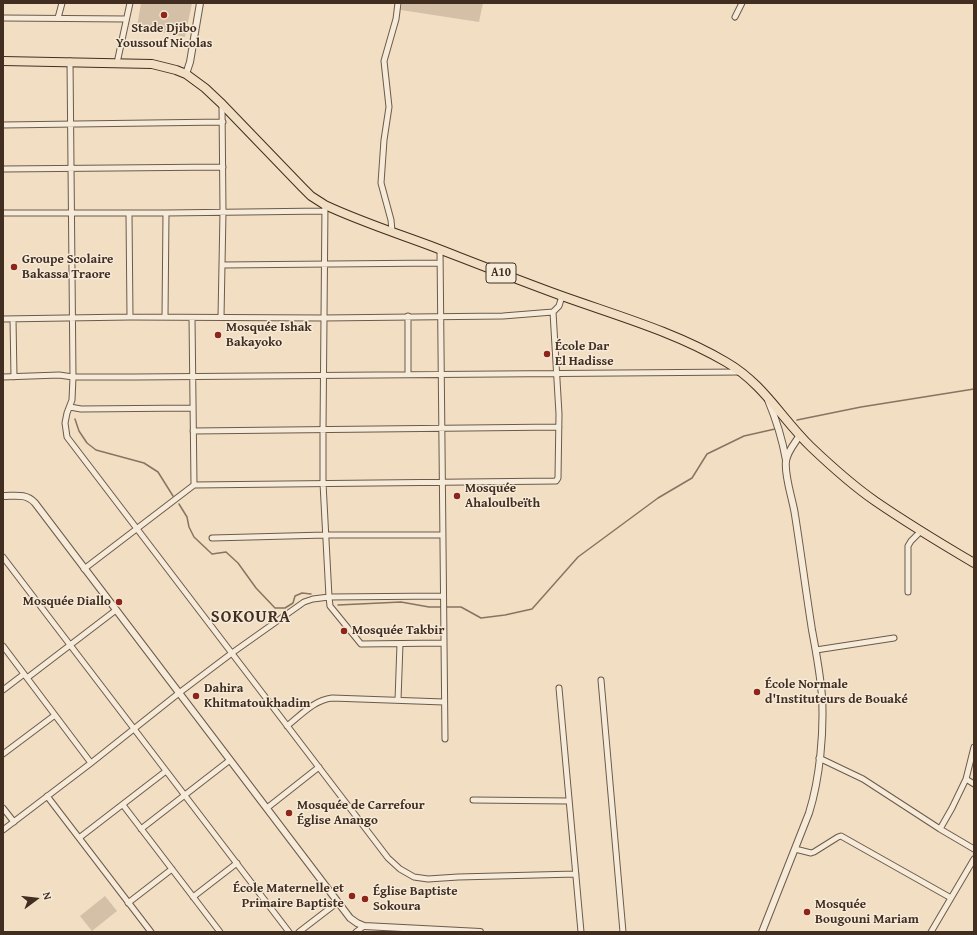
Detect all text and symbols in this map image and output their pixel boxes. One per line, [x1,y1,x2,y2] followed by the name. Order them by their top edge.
[159,10,169,20] marker: Stade Djibo Youssouf Nicolas
[116,21,212,52] place label: Stade Djibo Youssouf Nicolas
[22,252,113,283] place label: Groupe Scolaire Bakassa Traore
[9,262,19,272] marker: Groupe Scolaire Bakassa Traore
[486,263,516,283] road number: A10
[226,320,312,351] place label: Mosquée Ishak Bakayoko
[213,330,223,340] marker: Mosquée Ishak Bakayoko
[555,339,614,370] place label: École Dar El Hadisse
[542,349,552,359] marker: École Dar El Hadisse
[465,481,540,512] place label: Mosquée Ahaloulbeïth
[452,491,462,501] marker: Mosquée Ahaloulbeïth
[23,594,111,610] place label: Mosquée Diallo
[114,597,124,607] marker: Mosquée Diallo
[211,608,291,628] district label: SOKOURA
[352,623,444,639] place label: Mosquée Takbir
[339,626,349,636] marker: Mosquée Takbir
[765,677,908,708] place label: École Normale d'Instituteurs de Bouaké
[204,681,310,712] place label: Dahira Khitmatoukhadim
[752,687,762,697] marker: École Normale d'Instituteurs de Bouaké
[191,691,201,701] marker: Dahira Khitmatoukhadim
[297,798,425,829] place label: Mosquée de Carrefour Église Anango
[284,808,294,818] marker: Mosquée de Carrefour Église Anango
[16,879,56,919] north arrow
[233,881,344,912] place label: École Maternelle et Primaire Baptiste
[373,884,458,915] place label: Église Baptiste Sokoura
[39,890,56,902] text: N
[347,891,357,901] marker: École Maternelle et Primaire Baptiste
[360,894,370,904] marker: Église Baptiste Sokoura
[815,897,919,928] place label: Mosquée Bougouni Mariam
[802,907,812,917] marker: Mosquée Bougouni Mariam

